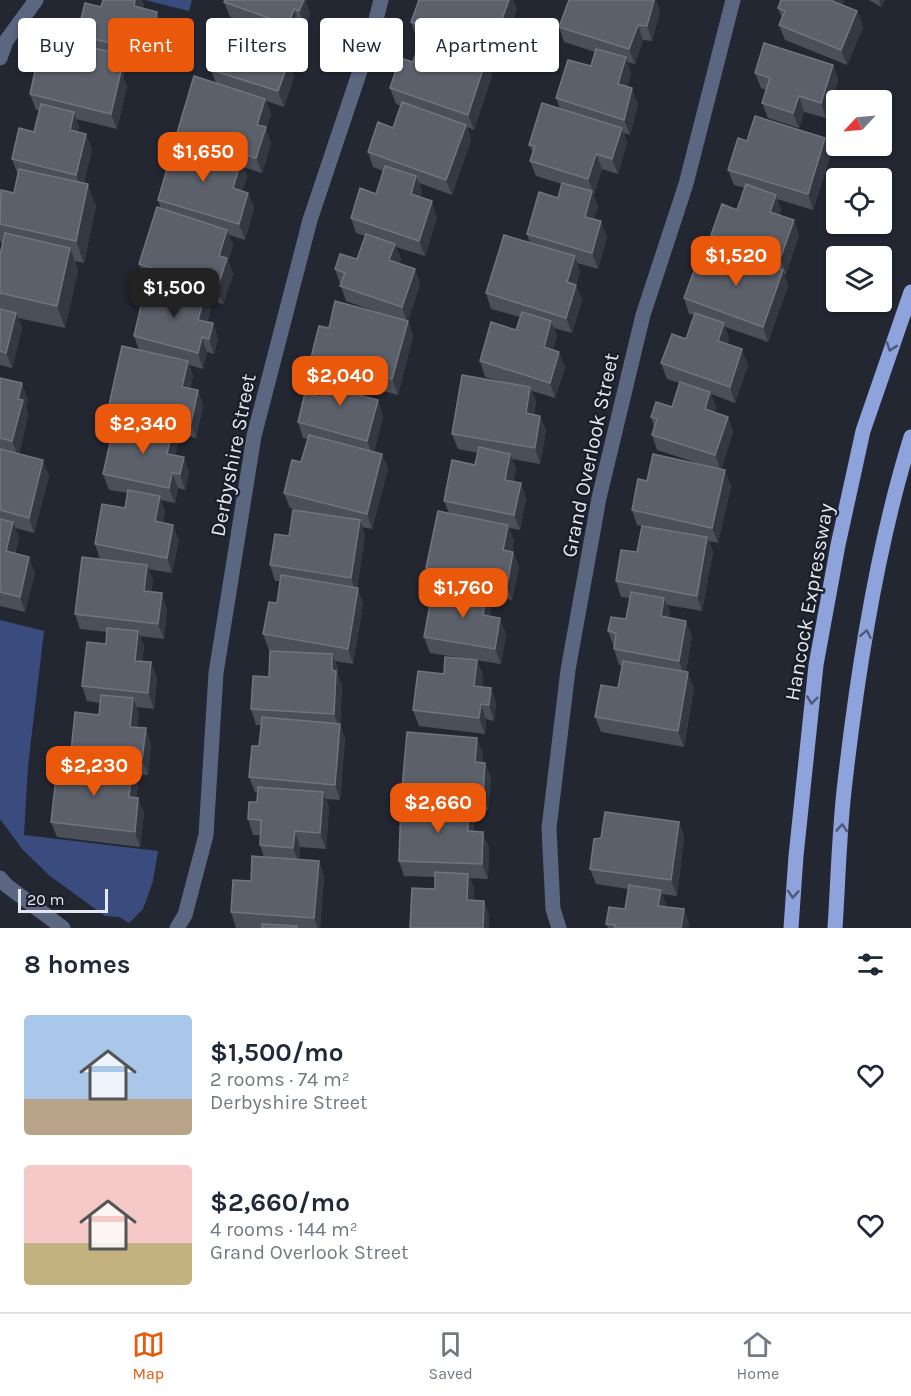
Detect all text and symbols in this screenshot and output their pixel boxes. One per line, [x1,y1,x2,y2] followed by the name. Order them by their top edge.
[18,18,96,72] chip: Buy
[108,18,194,72] chip: Rent
[206,18,308,72] chip: Filters
[320,18,403,72] chip: New
[415,18,559,72] chip: Apartment
[826,90,892,156] north arrow
[826,90,892,312] map controls
[154,132,252,183] pin: $1,650
[172,140,234,163] text: $1,650
[826,168,892,234] button: locate
[687,236,785,287] pin: $1,520
[705,244,767,267] text: $1,520
[826,246,892,312] button: layers
[125,268,223,319] pin: $1,500
[143,276,205,299] text: $1,500
[886,341,899,352] one-way arrow
[557,350,623,559] street label: Grand Overlook Street
[291,356,389,407] pin: $2,040
[306,364,374,387] text: $2,040
[205,371,261,538] street label: Derbyshire Street
[94,404,192,455] pin: $2,340
[109,412,177,435] text: $2,340
[780,501,838,703] street label: Hancock Expressway
[414,568,512,619] pin: $1,760
[433,576,493,599] text: $1,760
[859,630,872,640] one-way arrow
[806,696,819,705] one-way arrow
[45,746,143,797] pin: $2,230
[60,754,128,777] text: $2,230
[389,783,487,834] pin: $2,660
[404,791,472,814] text: $2,660
[835,823,848,832] one-way arrow
[18,886,108,914] scale bar
[27,890,65,909] text: 20 m
[787,890,800,899] one-way arrow
[854,948,887,981] icon: filters
[24,949,130,980] text: 8 homes
[210,1037,343,1068] text: $1,500/mo
[72,1039,144,1111] icon: home
[854,1059,887,1092] icon: heart
[210,1068,350,1091] text: 2 rooms · 74 m²
[210,1091,368,1114] text: Derbyshire Street
[210,1187,350,1218] text: $2,660/mo
[72,1189,144,1261] icon: home
[854,1209,887,1242] icon: heart
[210,1218,358,1241] text: 4 rooms · 144 m²
[210,1241,409,1264] text: Grand Overlook Street
[132,1328,165,1383] tab: Map
[429,1328,473,1383] tab: Saved
[737,1328,779,1383] tab: Home

